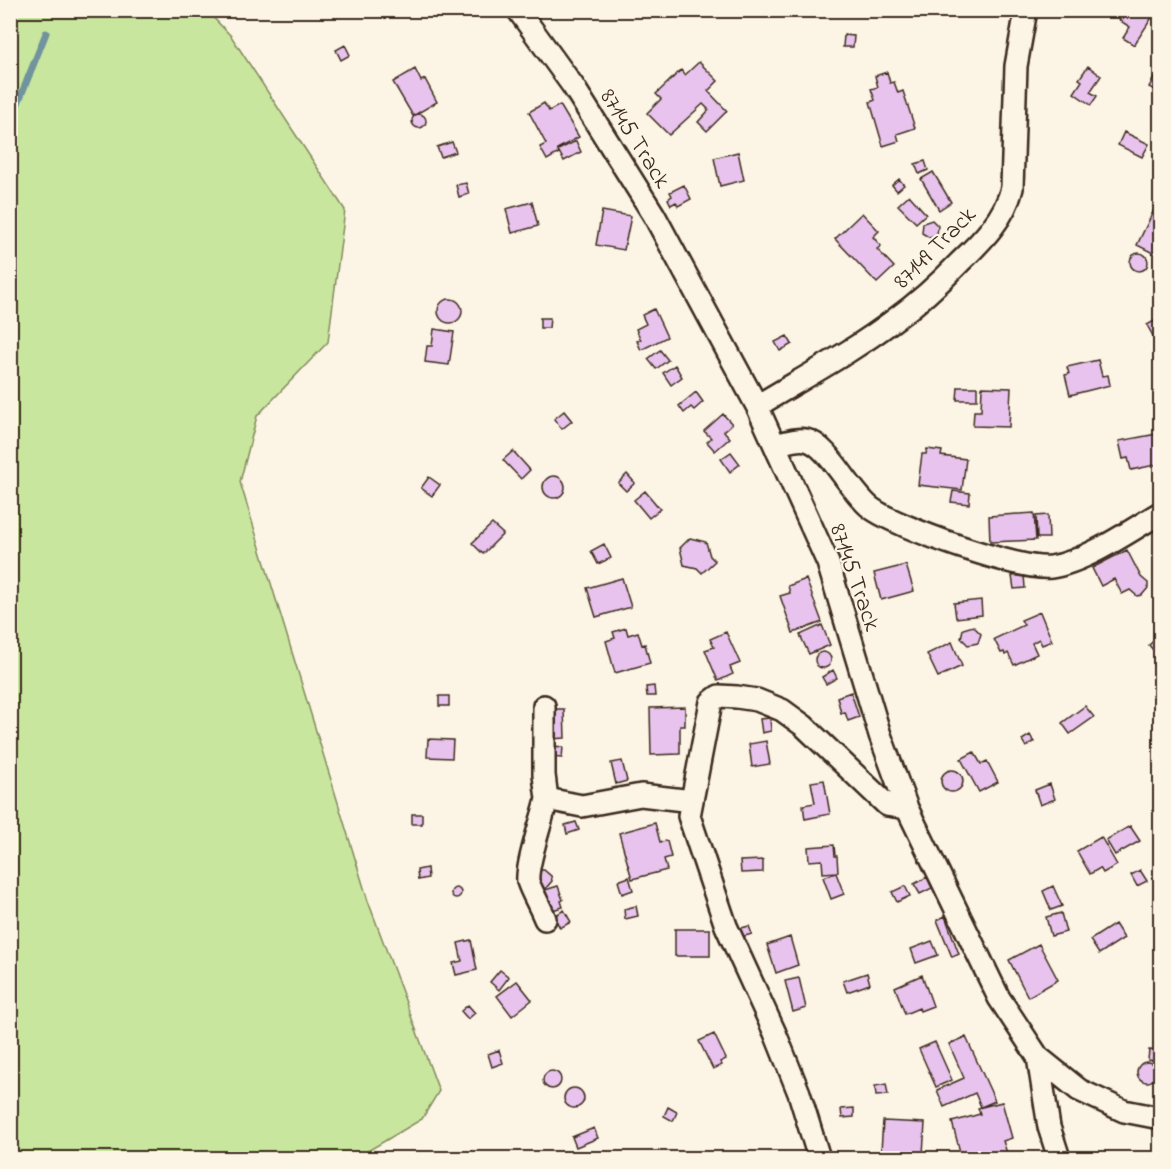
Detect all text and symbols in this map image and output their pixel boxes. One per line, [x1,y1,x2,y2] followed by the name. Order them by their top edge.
[590,83,679,196] street label: 87145 Track
[886,199,986,298] street label: 87149 Track
[819,519,888,637] street label: 87145 Track

